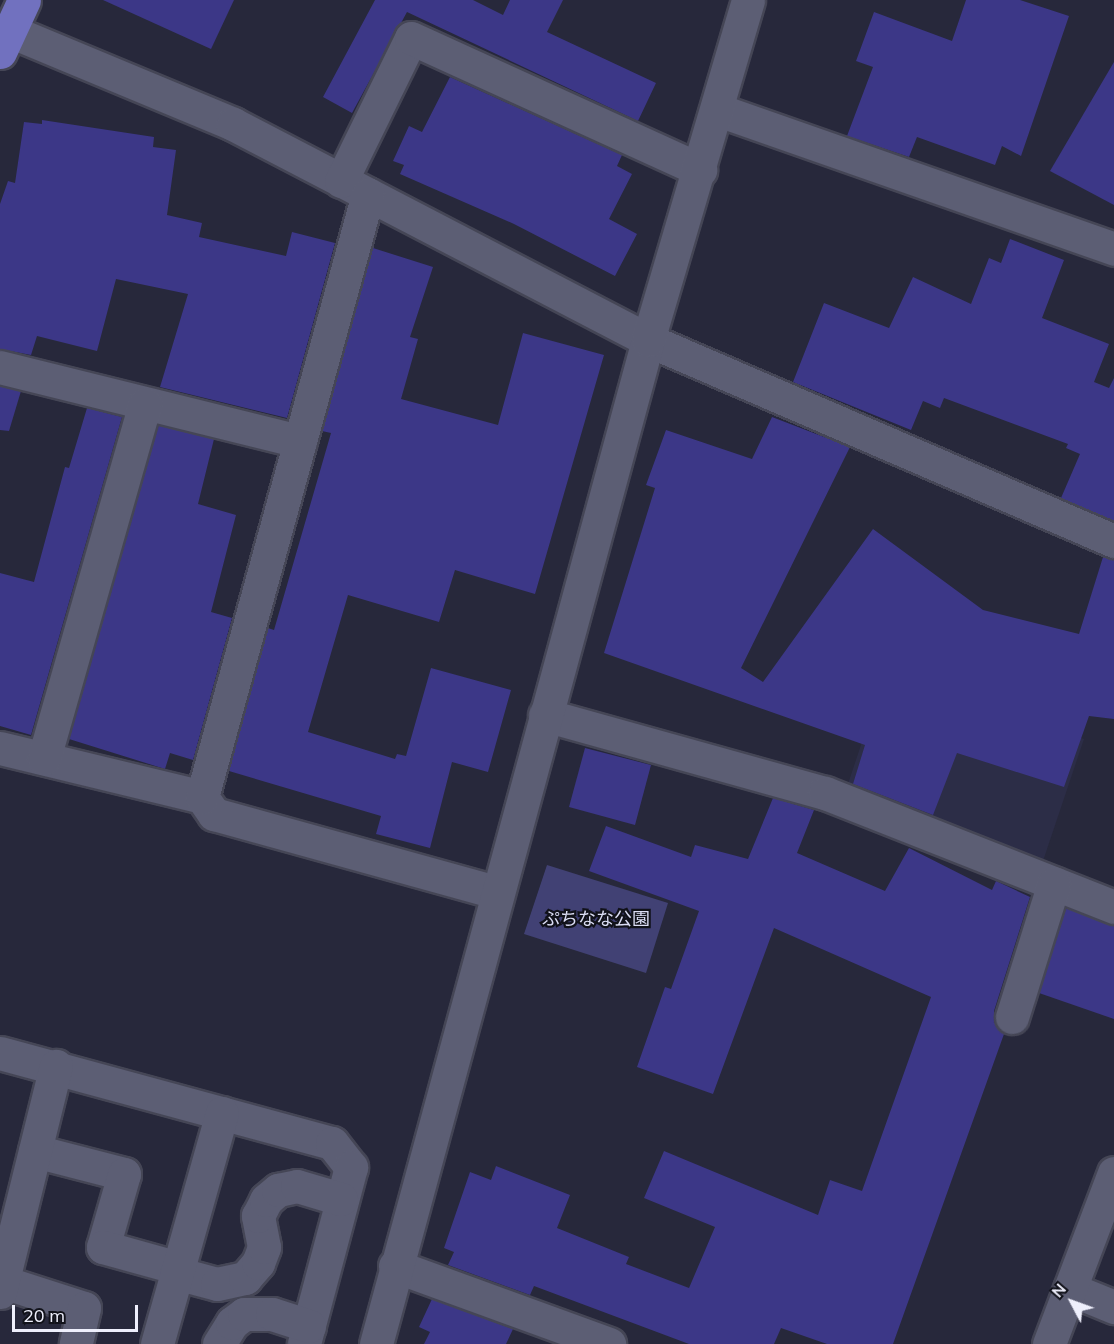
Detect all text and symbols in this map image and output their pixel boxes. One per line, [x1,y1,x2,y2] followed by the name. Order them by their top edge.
[542,908,650,930] park label: ぷちなな公園
[1042,1272,1102,1332] north arrow
[1047,1279,1070,1301] text: N
[15,1293,141,1331] scale bar
[23,1304,65,1327] text: 20 m

